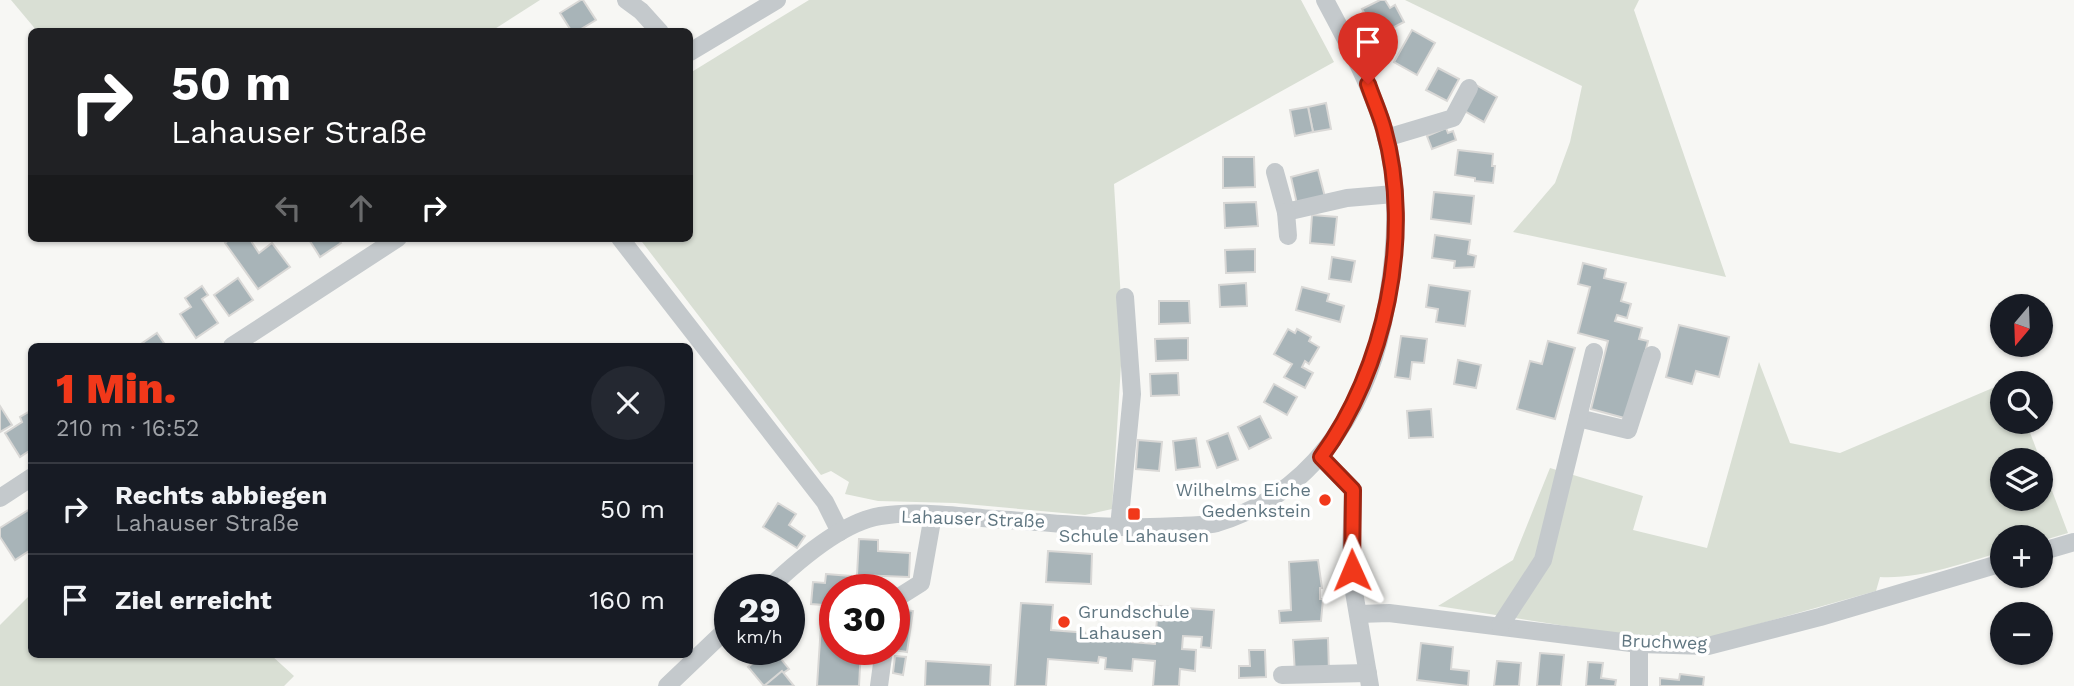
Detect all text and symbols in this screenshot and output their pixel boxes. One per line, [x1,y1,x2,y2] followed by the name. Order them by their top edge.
[1338,12.0,1398,84] pin
[1349,23,1387,61] icon: arrive
[171,54,291,112] text: 50 m
[56,56,147,147] icon: right
[171,113,427,151] text: Lahauser Straße
[269,189,307,227] icon: left
[342,189,380,227] icon: ahead
[415,189,453,227] icon: right
[1990,294,2053,357] north arrow
[1990,294,2053,665] map controls
[56,364,176,413] text: 1 Min.
[591,366,665,440] button: close
[1990,371,2053,434] button: search
[56,415,199,442] text: 210 m · 16:52
[1990,448,2053,511] button: layers
[1176,479,1311,521] place label: Wilhelms Eiche Gedenkstein
[115,480,327,510] text: Rechts abbiegen
[56,490,94,528] icon: right
[1317,492,1333,508] marker: Wilhelms Eiche Gedenkstein
[600,494,665,524] text: 50 m
[901,505,1045,532] street label: Lahauser Straße
[1126,506,1142,522] marker: Schule Lahausen
[115,510,299,537] text: Lahauser Straße
[1059,525,1209,546] place label: Schule Lahausen
[1990,525,2053,588] button: +
[1315,533,1389,607] position arrow
[819,574,910,665] speed limit sign: 30
[56,581,94,619] icon: arrive
[115,585,272,615] text: Ziel erreicht
[589,585,665,615] text: 160 m
[738,589,781,631] text: 29
[1078,601,1190,643] place label: Grundschule Lahausen
[1990,602,2053,665] button: −
[1056,614,1072,630] marker: Grundschule Lahausen
[736,626,783,647] text: km/h
[1621,630,1708,654] street label: Bruchweg

